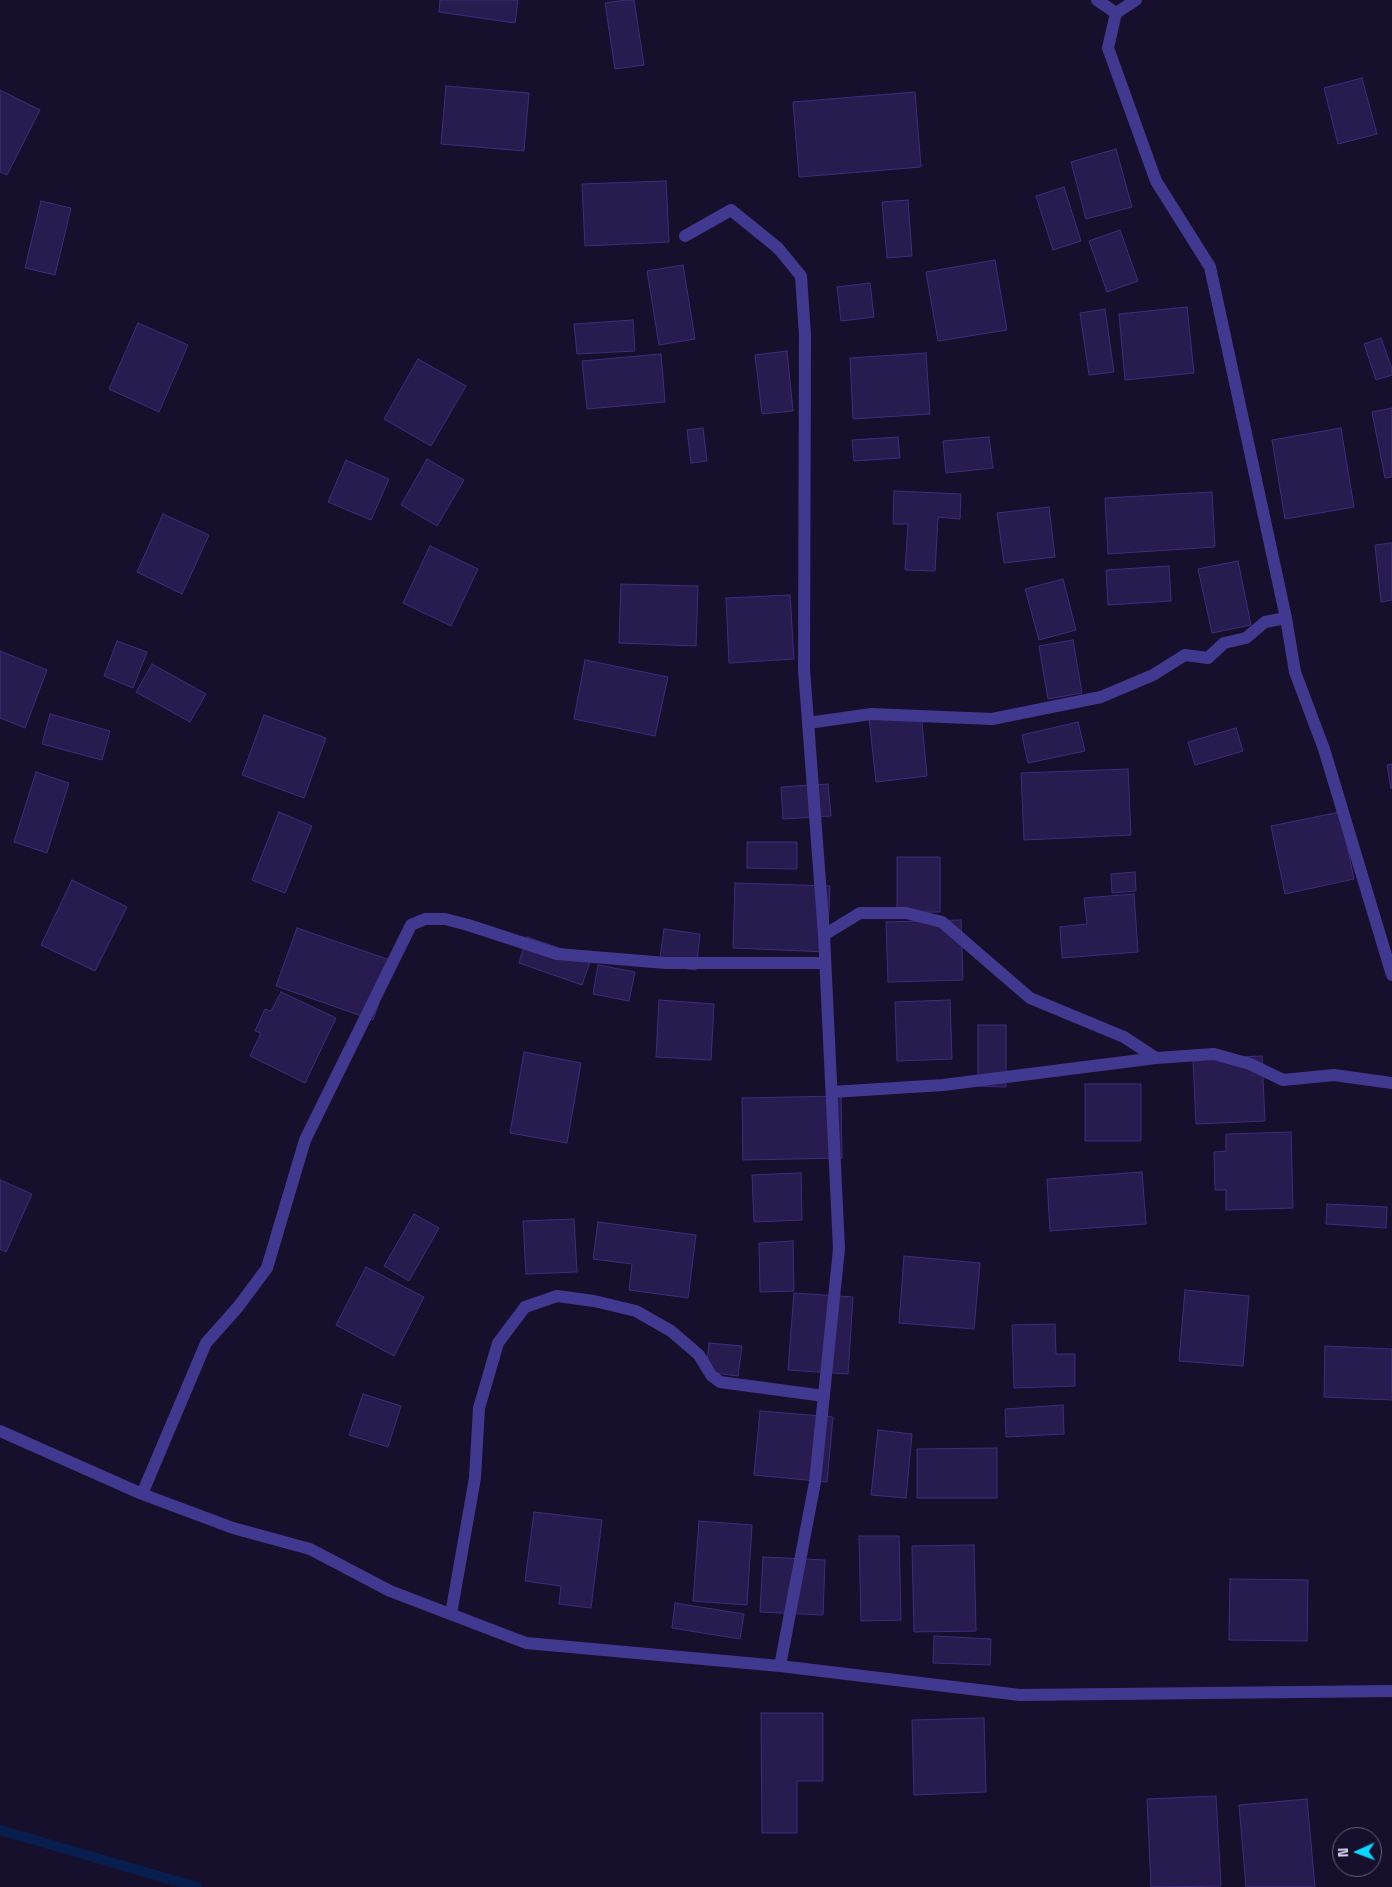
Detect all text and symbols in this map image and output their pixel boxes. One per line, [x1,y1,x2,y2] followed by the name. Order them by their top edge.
[1332,1827,1382,1877] north arrow
[1334,1847,1352,1858] text: N

